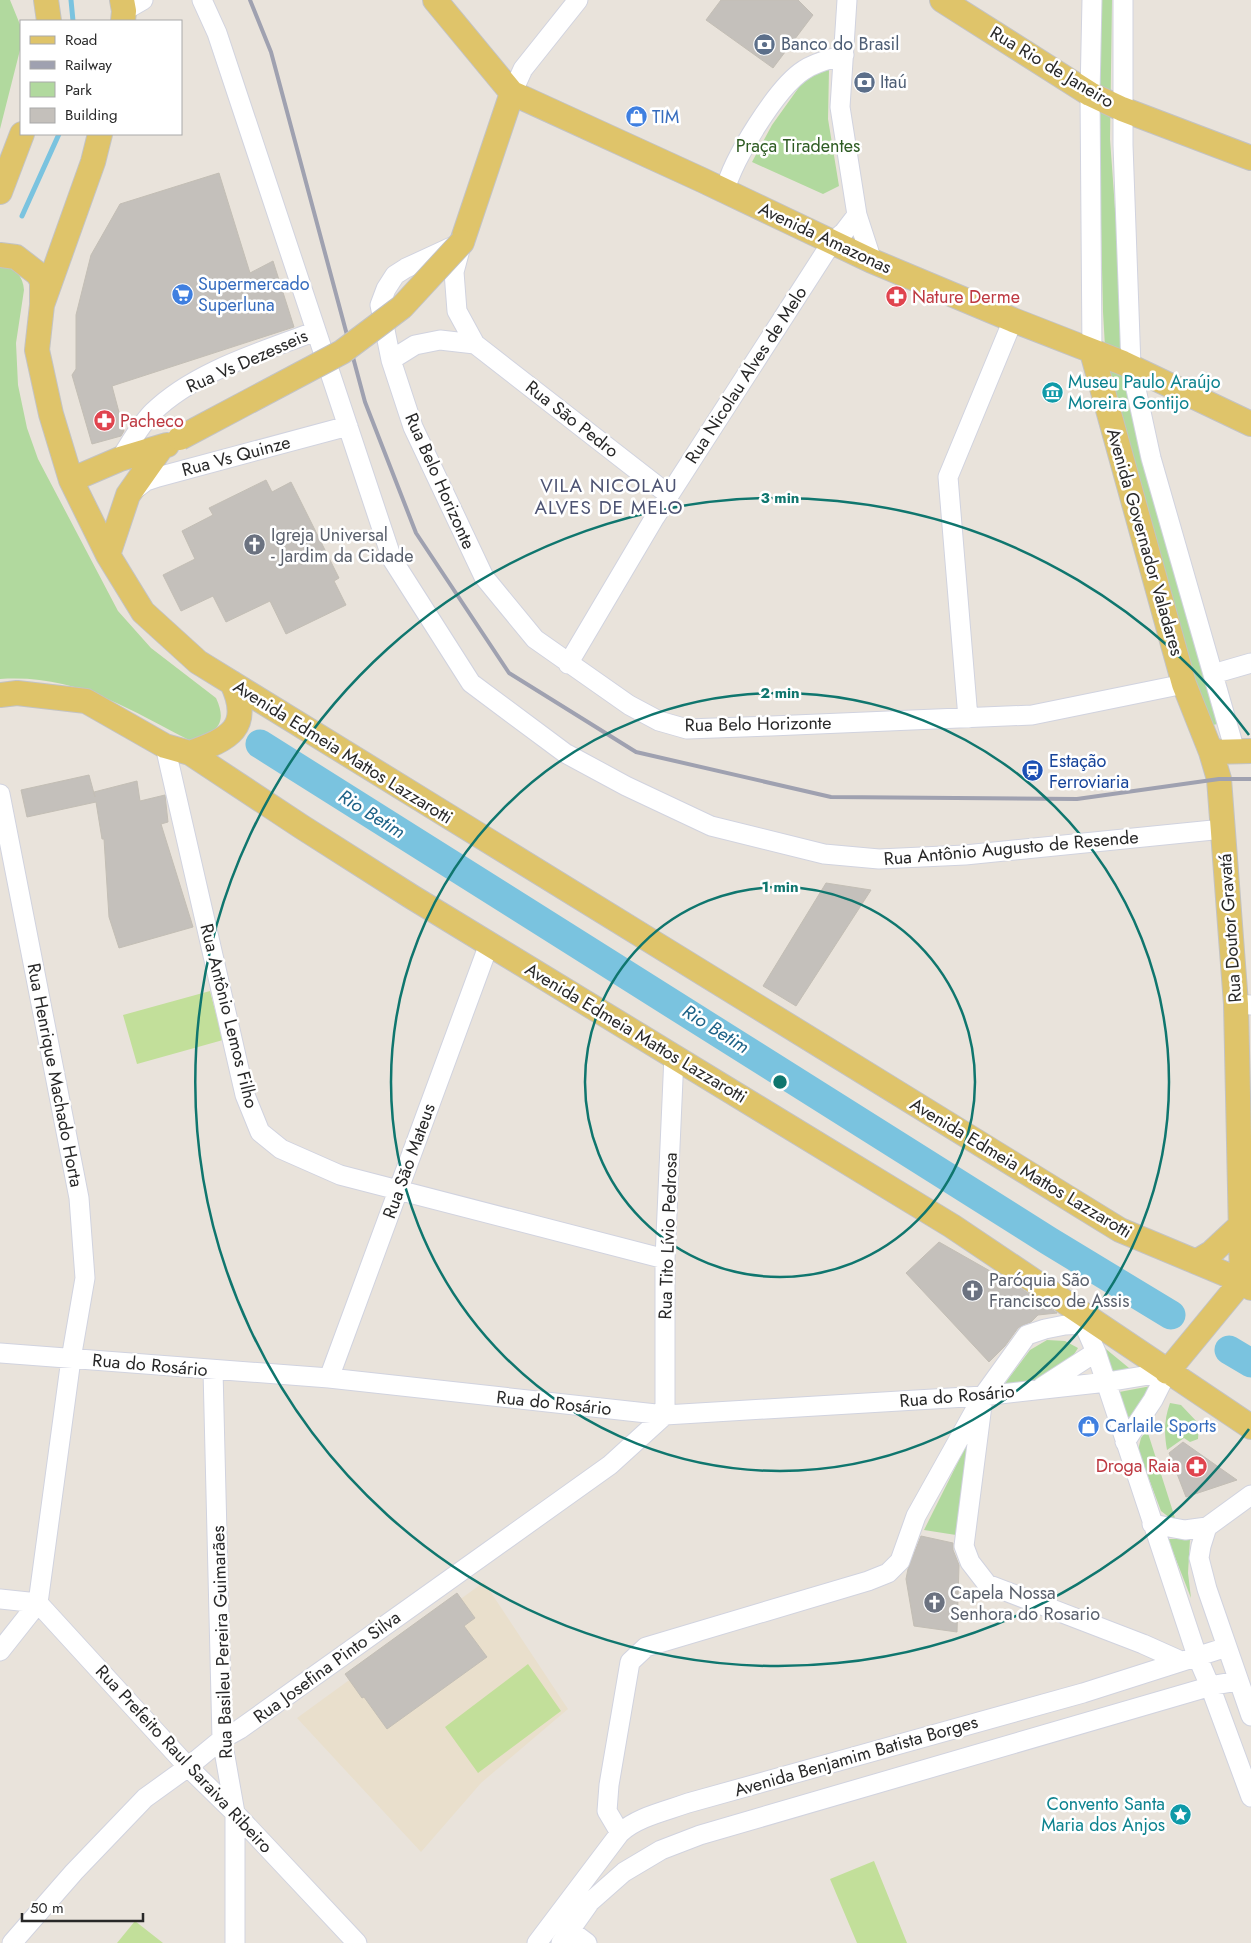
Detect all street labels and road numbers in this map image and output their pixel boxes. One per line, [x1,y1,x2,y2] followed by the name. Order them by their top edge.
[985,20,1119,114] street label: Rua Rio de Janeiro
[754,196,896,280] street label: Avenida Amazonas
[679,281,813,469] street label: Rua Nicolau Alves de Melo
[182,323,312,399] street label: Rua Vs Dezesseis
[520,374,624,464] street label: Rua São Pedro
[398,409,482,553] street label: Rua Belo Horizonte
[1100,425,1190,659] street label: Avenida Governador Valadares
[179,429,293,483] street label: Rua Vs Quinze
[228,674,458,830] street label: Avenida Edmeia Mattos Lazzarotti
[684,710,832,738] street label: Rua Belo Horizonte
[883,824,1139,872] street label: Rua Antônio Augusto de Resende
[1212,853,1248,1003] street label: Rua Doutor Gravatá
[193,921,265,1111] street label: Rua Antônio Lemos Filho
[520,956,752,1110] street label: Avenida Edmeia Mattos Lazzarotti
[21,961,89,1189] street label: Rua Henrique Machado Horta
[905,1091,1137,1245] street label: Avenida Edmeia Mattos Lazzarotti
[376,1100,442,1222] street label: Rua São Mateus
[652,1152,684,1320] street label: Rua Tito Lívio Pedrosa
[91,1347,209,1383] street label: Rua do Rosário
[898,1378,1016,1414] street label: Rua do Rosário
[495,1384,613,1422] street label: Rua do Rosário
[205,1525,239,1759] street label: Rua Basileu Pereira Guimarães
[248,1605,406,1729] street label: Rua Josefina Pinto Silva
[89,1659,279,1859] street label: Rua Prefeito Raul Saraiva Ribeiro
[731,1709,981,1803] street label: Avenida Benjamim Batista Borges

